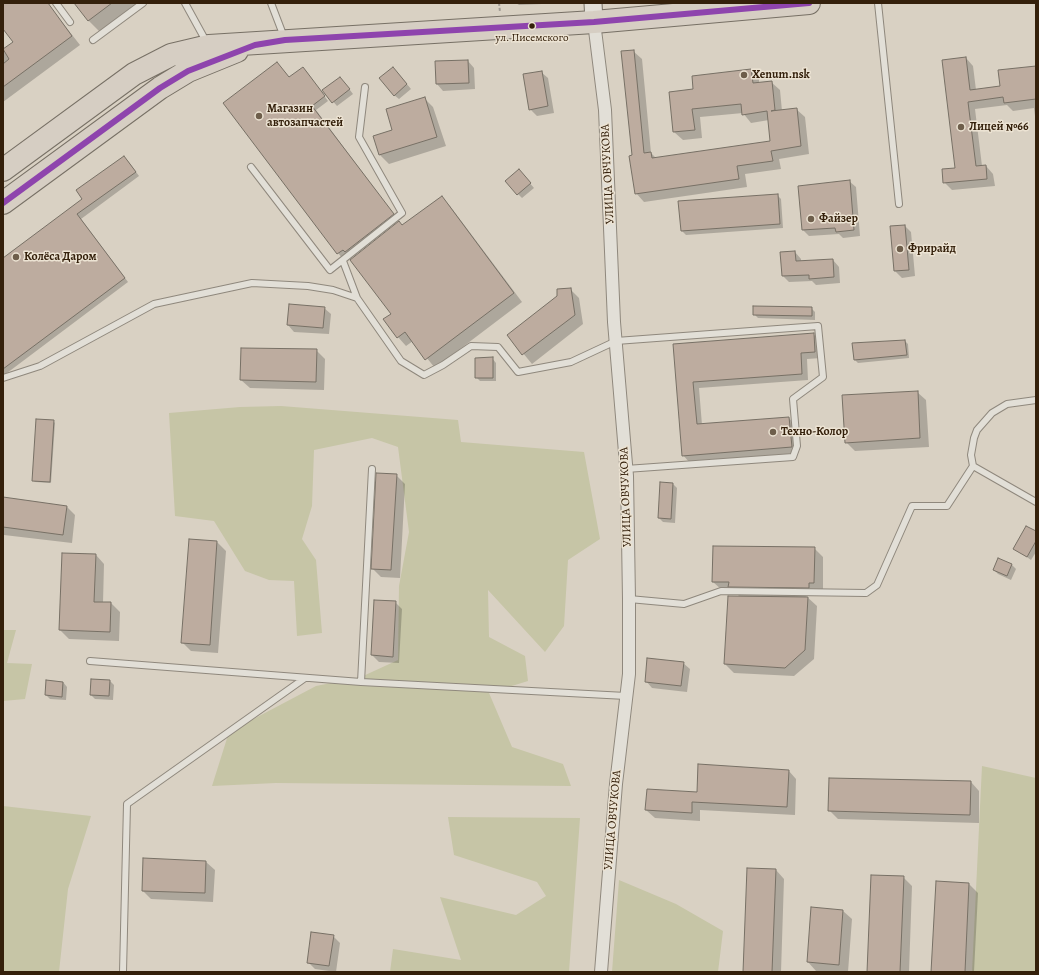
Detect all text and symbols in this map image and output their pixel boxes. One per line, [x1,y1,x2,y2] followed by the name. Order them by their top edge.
[527,21,537,31] marker: ул. Писемского
[495,31,569,45] place label: ул. Писемского
[752,68,810,82] place label: Xenum.nsk
[739,70,749,80] marker: Xenum.nsk
[267,102,343,130] place label: Магазин автозапчастей
[254,111,264,121] marker: Магазин автозапчастей
[969,120,1029,134] place label: Лицей №66
[956,122,966,132] marker: Лицей №66
[598,123,618,225] street label: УЛИЦА ОВЧУКОВА
[819,212,858,226] place label: Файзер
[806,214,816,224] marker: Файзер
[908,242,956,256] place label: Фрирайд
[895,244,905,254] marker: Фрирайд
[24,250,97,264] place label: Колёса Даром
[11,252,21,262] marker: Колёса Даром
[781,425,848,439] place label: Техно-Колор
[768,427,778,437] marker: Техно-Колор
[617,447,635,547] street label: УЛИЦА ОВЧУКОВА
[601,769,625,871] street label: УЛИЦА ОВЧУКОВА

